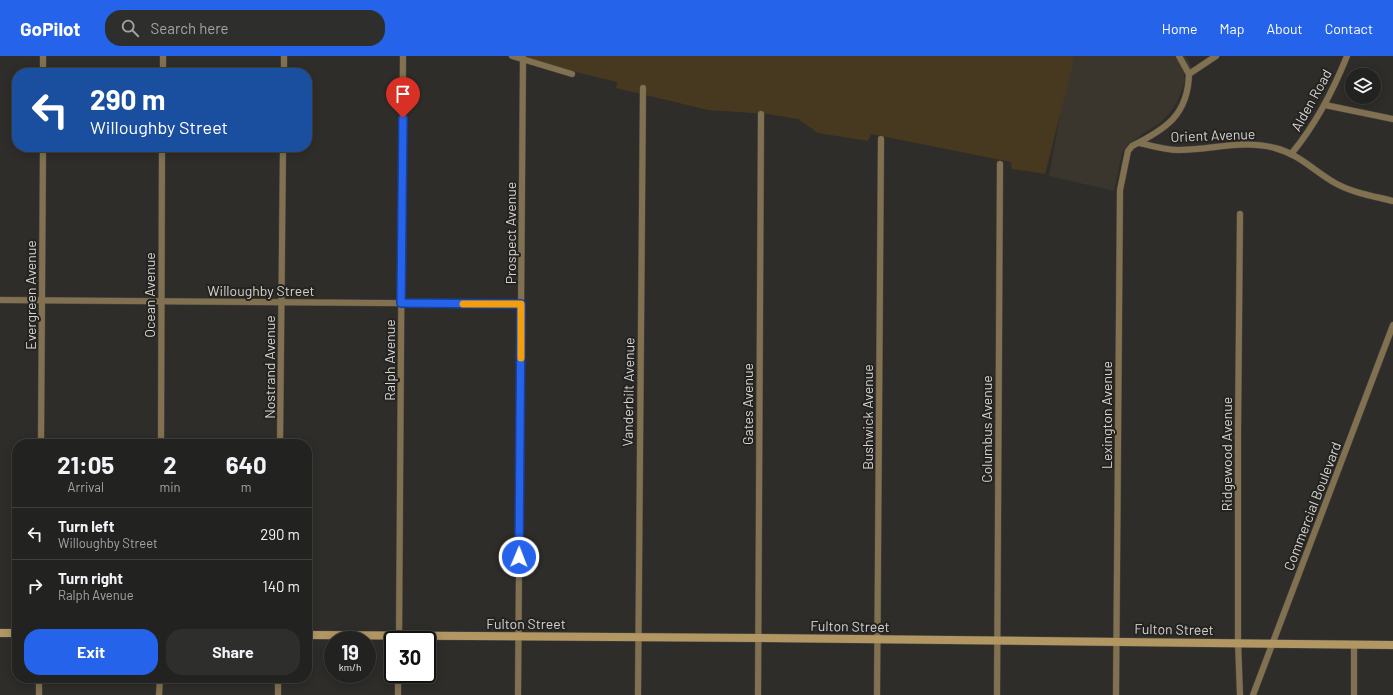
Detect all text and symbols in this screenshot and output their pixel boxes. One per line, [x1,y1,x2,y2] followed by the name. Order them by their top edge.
[105,10,385,46] search box
[20,17,81,40] text: GoPilot
[119,17,141,39] icon: search
[151,19,229,37] text: Search here
[1162,20,1198,37] text: Home
[1220,20,1244,37] text: Map
[1266,20,1303,37] text: About
[1325,20,1373,37] text: Contact
[1287,66,1335,134] street label: Alden Road
[1345,68,1381,104] map controls
[1345,68,1381,104] button: layers
[386,77,420,118] pin
[90,82,166,116] text: 290 m
[392,83,414,105] icon: arrive
[24,84,76,136] icon: left
[90,116,228,138] text: Willoughby Street
[1170,125,1256,145] street label: Orient Avenue
[502,182,519,284] street label: Prospect Avenue
[22,240,39,350] street label: Evergreen Avenue
[141,252,158,338] street label: Ocean Avenue
[207,282,315,299] street label: Willoughby Street
[261,315,278,419] street label: Nostrand Avenue
[381,319,398,401] street label: Ralph Avenue
[619,337,637,447] street label: Vanderbilt Avenue
[1098,361,1115,469] street label: Lexington Avenue
[739,363,756,445] street label: Gates Avenue
[859,364,876,470] street label: Bushwick Avenue
[978,375,995,483] street label: Columbus Avenue
[1218,397,1235,511] street label: Ridgewood Avenue
[1280,439,1344,573] street label: Commercial Boulevard
[57,450,114,479] text: 21:05
[163,450,177,479] text: 2
[226,450,267,479] text: 640
[68,479,104,495] text: Arrival
[159,479,181,495] text: min
[241,479,252,495] text: m
[58,517,114,535] text: Turn left
[24,523,46,545] icon: left
[260,525,300,543] text: 290 m
[58,535,158,551] text: Willoughby Street
[498,536,540,578] position arrow
[58,569,123,587] text: Turn right
[24,575,46,597] icon: right
[263,577,300,595] text: 140 m
[58,587,134,603] text: Ralph Avenue
[486,615,566,632] street label: Fulton Street
[810,617,890,635] street label: Fulton Street
[1134,620,1214,638] street label: Fulton Street
[24,629,158,675] button: Exit
[166,629,300,675] button: Share
[384,631,436,683] speed limit sign: 30
[341,640,359,664] text: 19
[339,661,361,673] text: km/h

